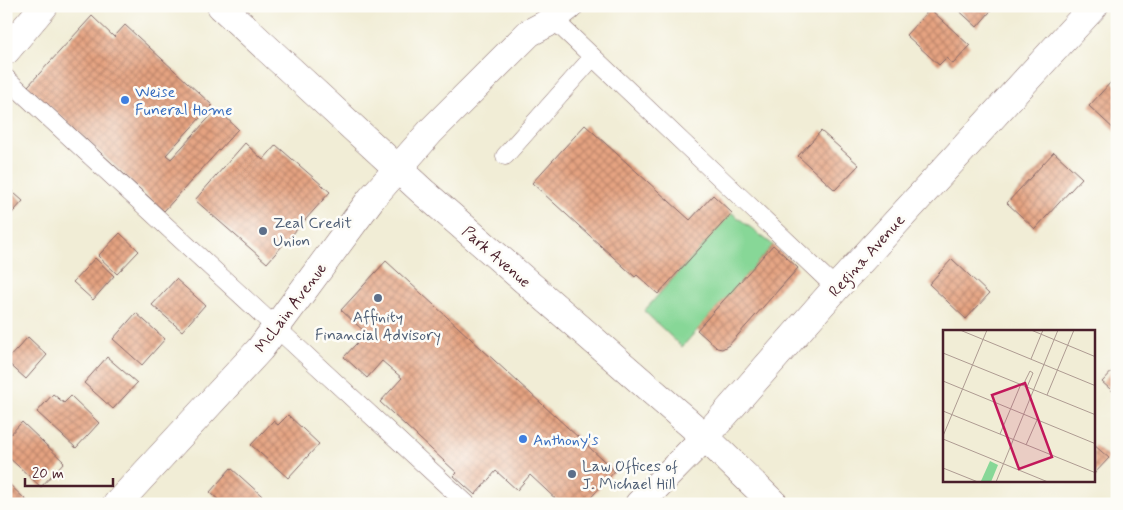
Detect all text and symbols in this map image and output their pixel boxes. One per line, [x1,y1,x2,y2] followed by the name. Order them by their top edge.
[135,82,232,121] place label: Weise Funeral Home
[119,94,131,106] marker: Weise Funeral Home
[824,210,911,303] street label: Regina Avenue
[273,213,353,252] place label: Zeal Credit Union
[457,222,535,293] street label: Park Avenue
[257,225,269,237] marker: Zeal Credit Union
[251,258,332,357] street label: McLain Avenue
[372,292,384,304] marker: Affinity Financial Advisory
[315,307,441,346] place label: Affinity Financial Advisory
[943,330,1096,482] inset map
[533,430,599,451] place label: Anthony's
[517,433,529,445] marker: Anthony's
[25,455,112,487] scale bar
[582,456,678,495] place label: Law Offices of J. Michael Hill
[32,464,64,484] text: 20 m
[566,468,578,480] marker: Law Offices of J. Michael Hill

